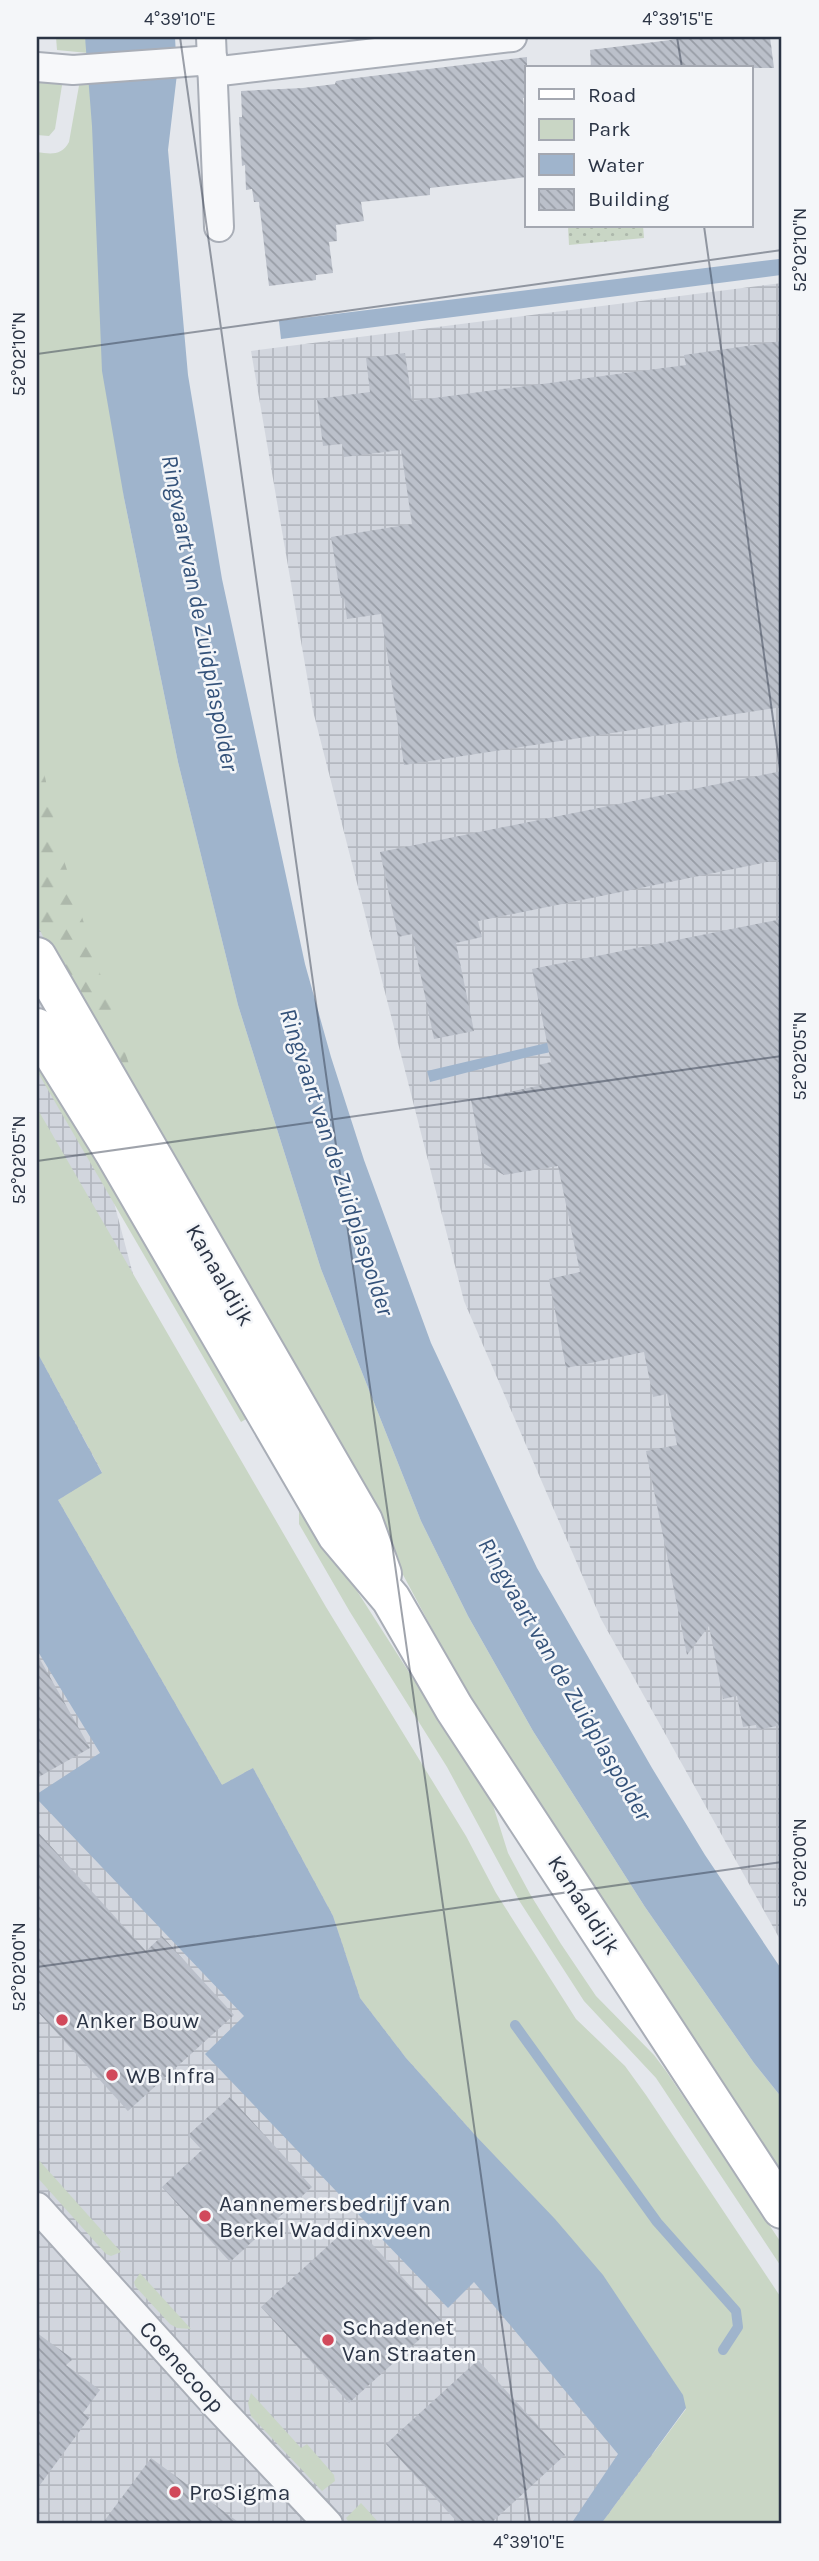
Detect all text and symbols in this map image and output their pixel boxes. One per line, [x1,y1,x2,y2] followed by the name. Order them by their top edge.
[144,8,216,30] text: 4°39'10"E
[642,8,714,30] text: 4°39'15"E
[525,66,752,228] legend
[588,83,636,107] text: Road
[588,117,631,141] text: Park
[588,153,644,177] text: Water
[588,187,669,211] text: Building
[789,208,811,292] text: 52°02'10"N
[8,312,30,396] text: 52°02'10"N
[156,452,245,774] water label: Ringvaart van de Zuidplaspolder
[274,1005,400,1320] water label: Ringvaart van de Zuidplaspolder
[789,1012,811,1100] text: 52°02'05"N
[8,1116,30,1204] text: 52°02'05"N
[180,1219,260,1331] street label: Kanaaldijk
[472,1533,658,1826] water label: Ringvaart van de Zuidplaspolder
[789,1818,811,1908] text: 52°02'00"N
[542,1850,626,1960] street label: Kanaaldijk
[8,1922,30,2012] text: 52°02'00"N
[76,2007,199,2034] place label: Anker Bouw
[54,2012,70,2028] marker: Anker Bouw
[126,2062,216,2089] place label: WB Infra
[104,2067,120,2083] marker: WB Infra
[219,2190,451,2243] place label: Aannemersbedrijf van Berkel Waddinxveen
[197,2208,213,2224] marker: Aannemersbedrijf van Berkel Waddinxveen
[342,2314,477,2367] place label: Schadenet Van Straaten
[134,2315,230,2419] street label: Coenecoop
[320,2332,336,2348] marker: Schadenet Van Straaten
[189,2479,291,2506] place label: ProSigma
[167,2484,183,2500] marker: ProSigma
[493,2531,565,2553] text: 4°39'10"E

